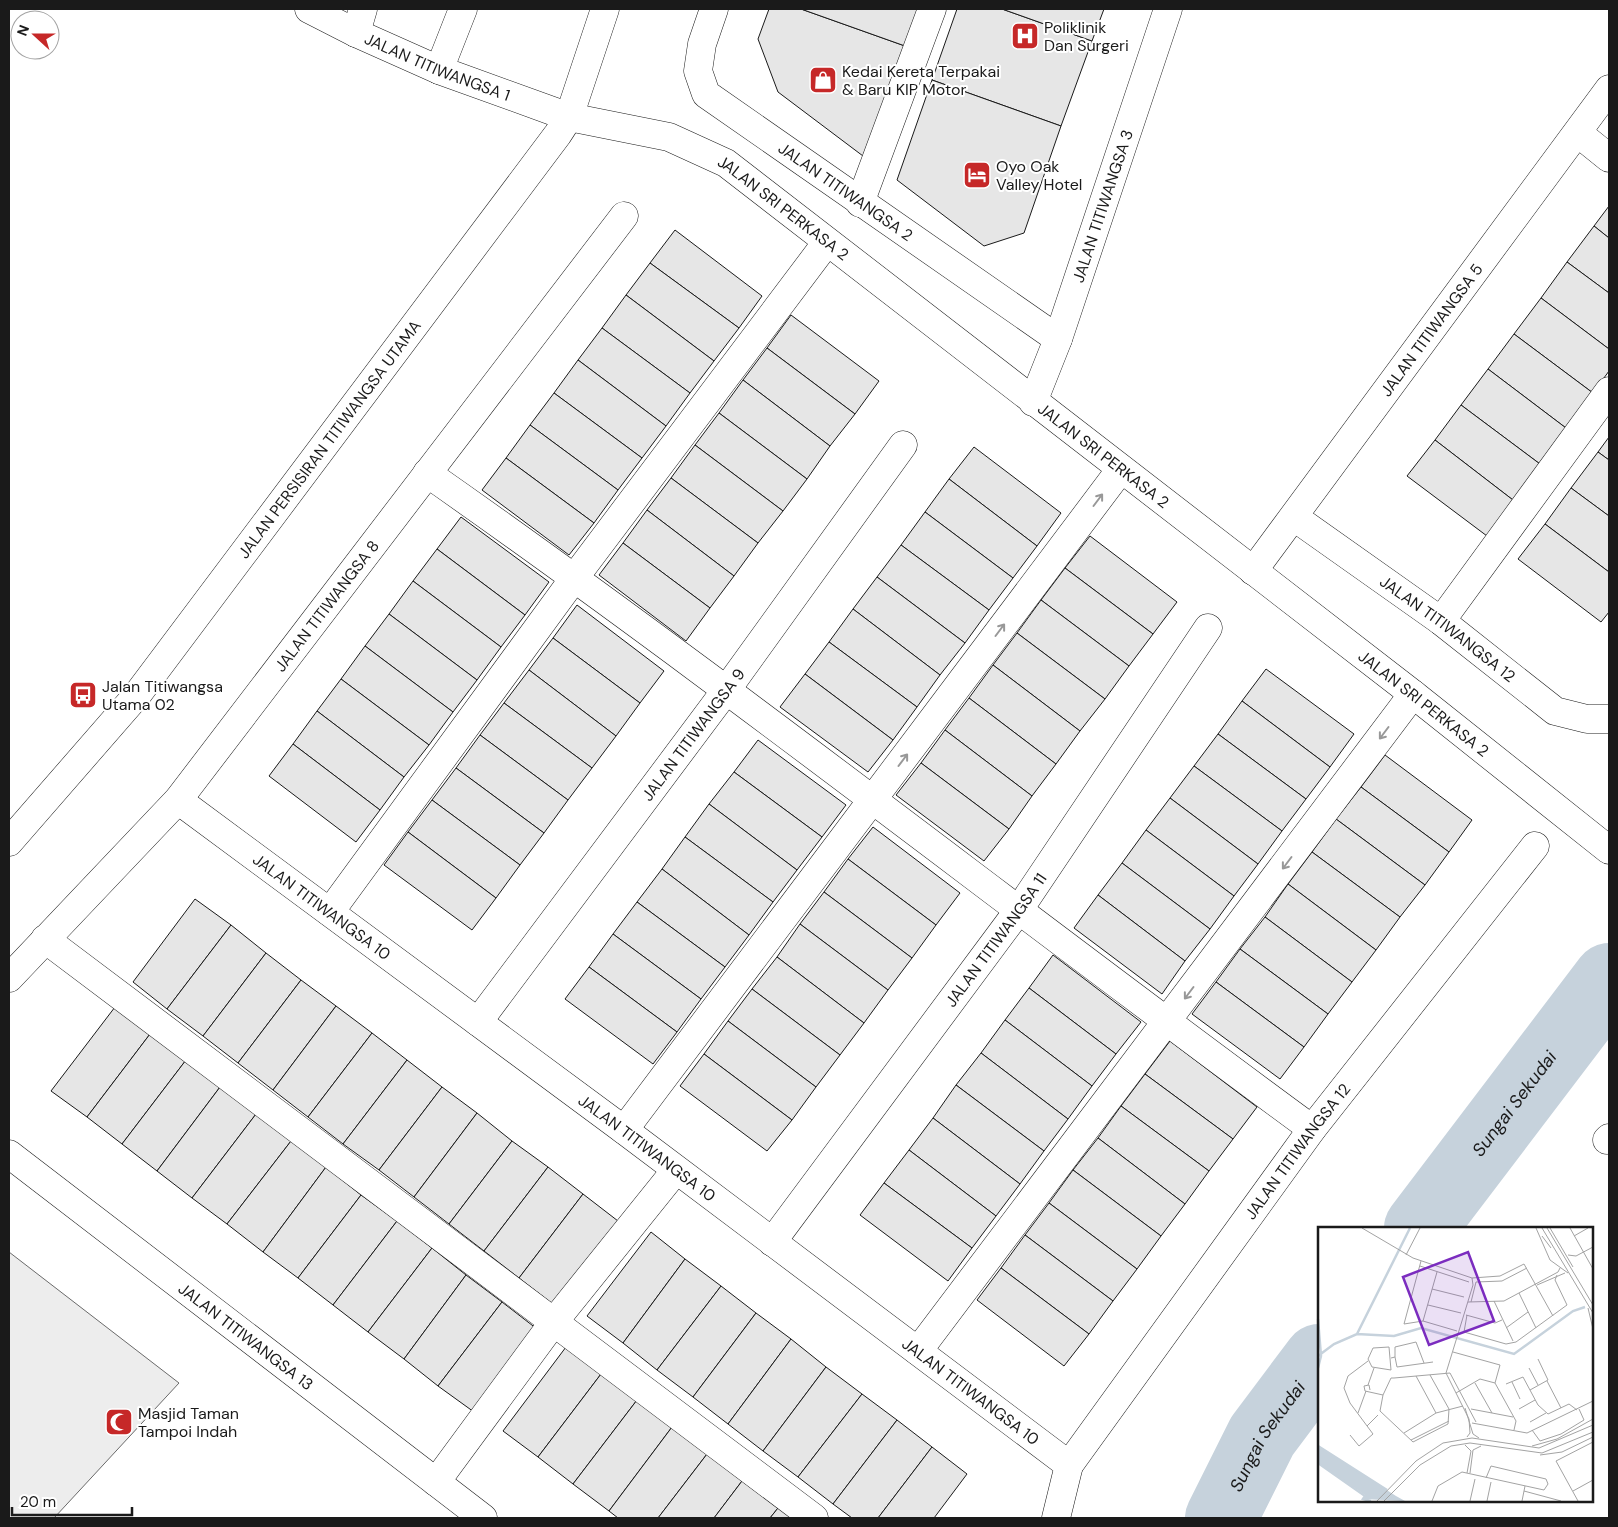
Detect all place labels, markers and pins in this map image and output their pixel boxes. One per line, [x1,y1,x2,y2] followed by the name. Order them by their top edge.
[1044,17,1129,56] place label: Poliklinik Dan Surgeri
[1010,21,1040,51] hospital icon: Poliklinik Dan Surgeri
[842,61,1000,100] place label: Kedai Kereta Terpakai & Baru KIP Motor
[808,65,838,95] shop icon: Kedai Kereta Terpakai & Baru KIP Motor
[996,156,1082,195] place label: Oyo Oak Valley Hotel
[962,160,992,190] hotel icon: Oyo Oak Valley Hotel
[102,676,223,715] place label: Jalan Titiwangsa Utama 02
[68,680,98,710] bus stop icon: Jalan Titiwangsa Utama 02
[138,1403,239,1442] place label: Masjid Taman Tampoi Indah
[104,1407,134,1437] mosque icon: Masjid Taman Tampoi Indah

